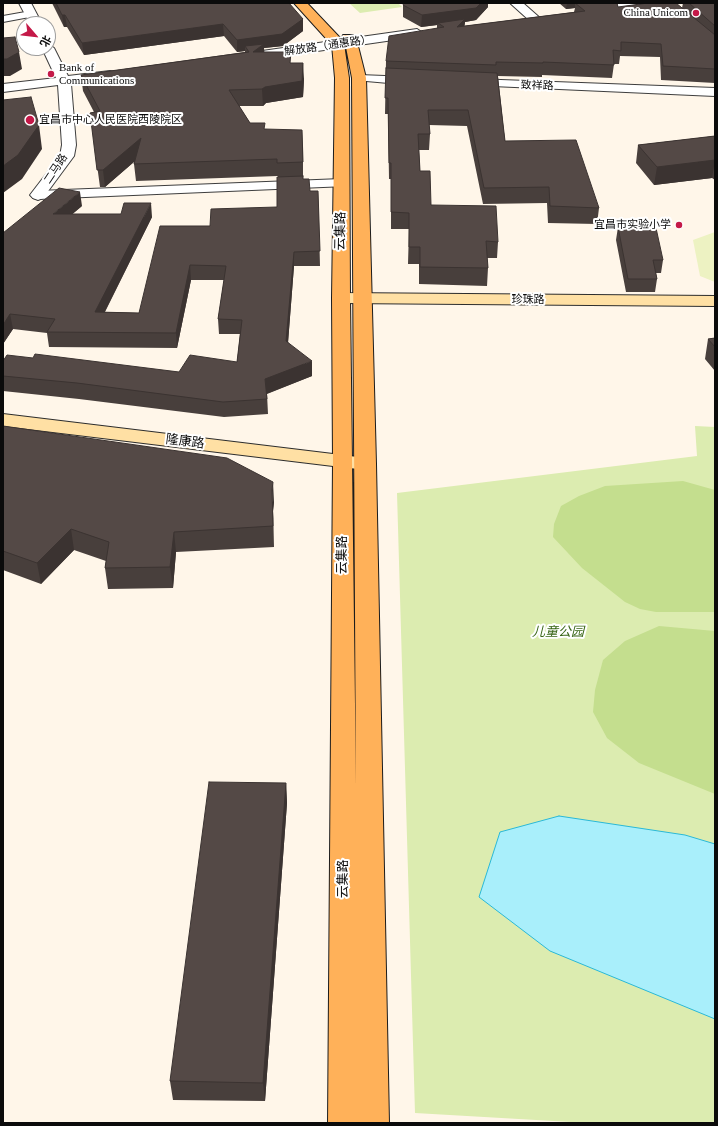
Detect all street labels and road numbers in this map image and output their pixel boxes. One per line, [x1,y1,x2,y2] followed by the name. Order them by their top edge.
[284,33,372,59] street label: 解放路（通惠路）
[520,79,554,93] street label: 致祥路
[41,152,71,186] street label: 二马路
[333,211,349,251] street label: 云集路
[512,293,544,307] street label: 珍珠路
[165,432,205,452] street label: 隆康路
[335,536,351,574] street label: 云集路
[336,860,352,898] street label: 云集路

